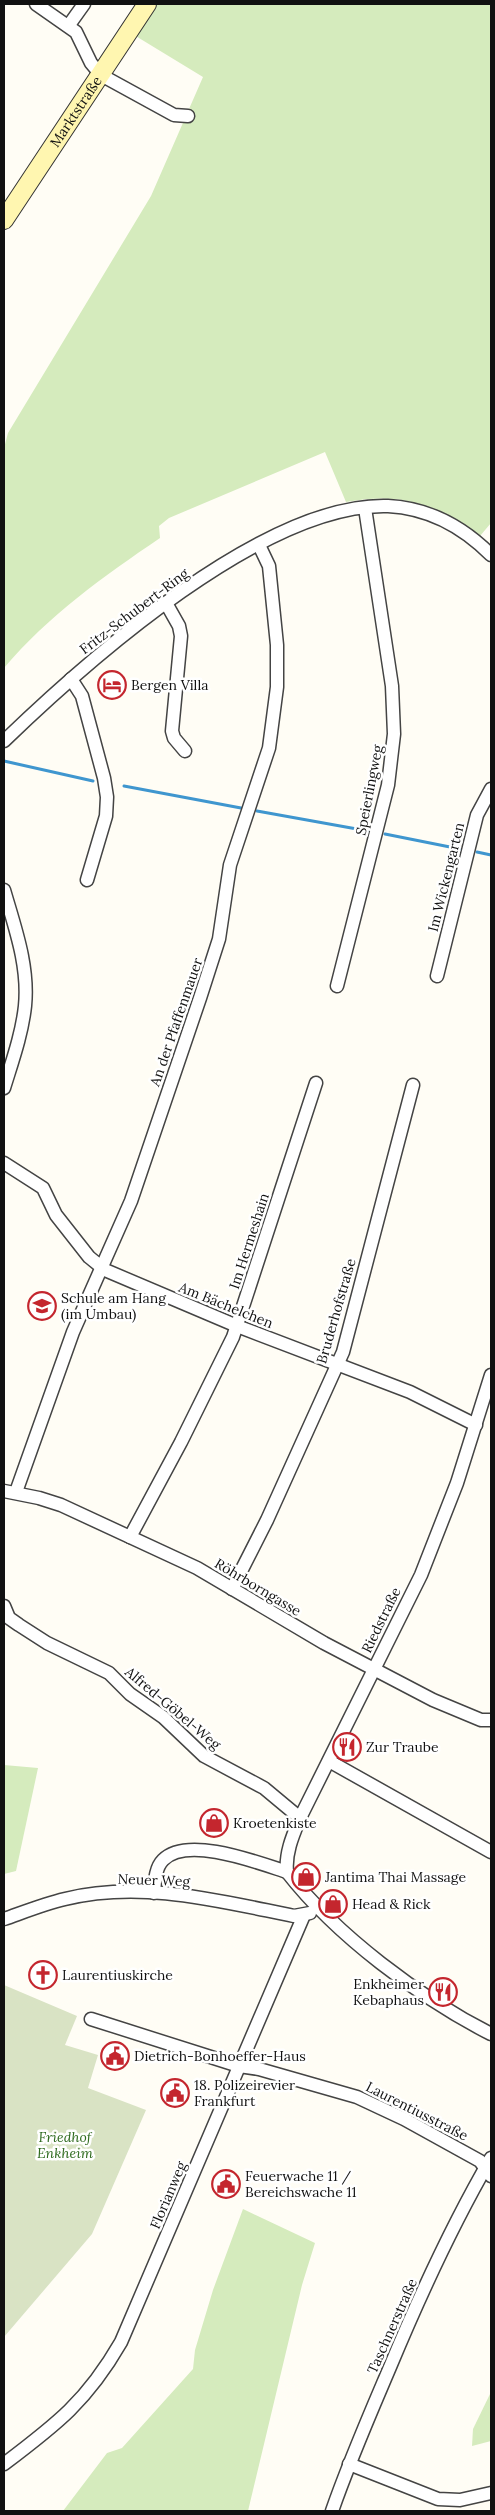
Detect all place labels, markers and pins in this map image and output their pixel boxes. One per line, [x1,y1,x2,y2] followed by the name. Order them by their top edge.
[97,670,127,700] hotel icon: Bergen Villa
[131,676,208,694] place label: Bergen Villa
[61,1289,166,1323] place label: Schule am Hang (im Umbau)
[27,1291,57,1321] school or university icon: Schule am Hang (im Umbau)
[332,1732,362,1762] restaurant icon: Zur Traube
[366,1738,439,1756] place label: Zur Traube
[199,1808,229,1838] shop icon: Kroetenkiste
[233,1814,317,1832] place label: Kroetenkiste
[291,1862,321,1892] shop icon: Jantima Thai Massage
[324,1868,467,1886] place label: Jantima Thai Massage
[318,1889,348,1919] shop icon: Head & Rick
[352,1895,431,1913] place label: Head & Rick
[28,1960,58,1990] church icon: Laurentiuskirche
[62,1966,173,1984] place label: Laurentiuskirche
[353,1975,424,2009] place label: Enkheimer Kebaphaus
[428,1977,458,2007] restaurant icon: Enkheimer Kebaphaus
[100,2041,130,2071] public building icon: Dietrich-Bonhoeffer-Haus
[134,2047,306,2065] place label: Dietrich-Bonhoeffer-Haus
[194,2076,295,2110] place label: 18. Polizeirevier Frankfurt
[160,2078,190,2108] public building icon: 18. Polizeirevier Frankfurt
[245,2167,357,2201] place label: Feuerwache 11 / Bereichswache 11
[211,2169,241,2199] public building icon: Feuerwache 11 / Bereichswache 11

